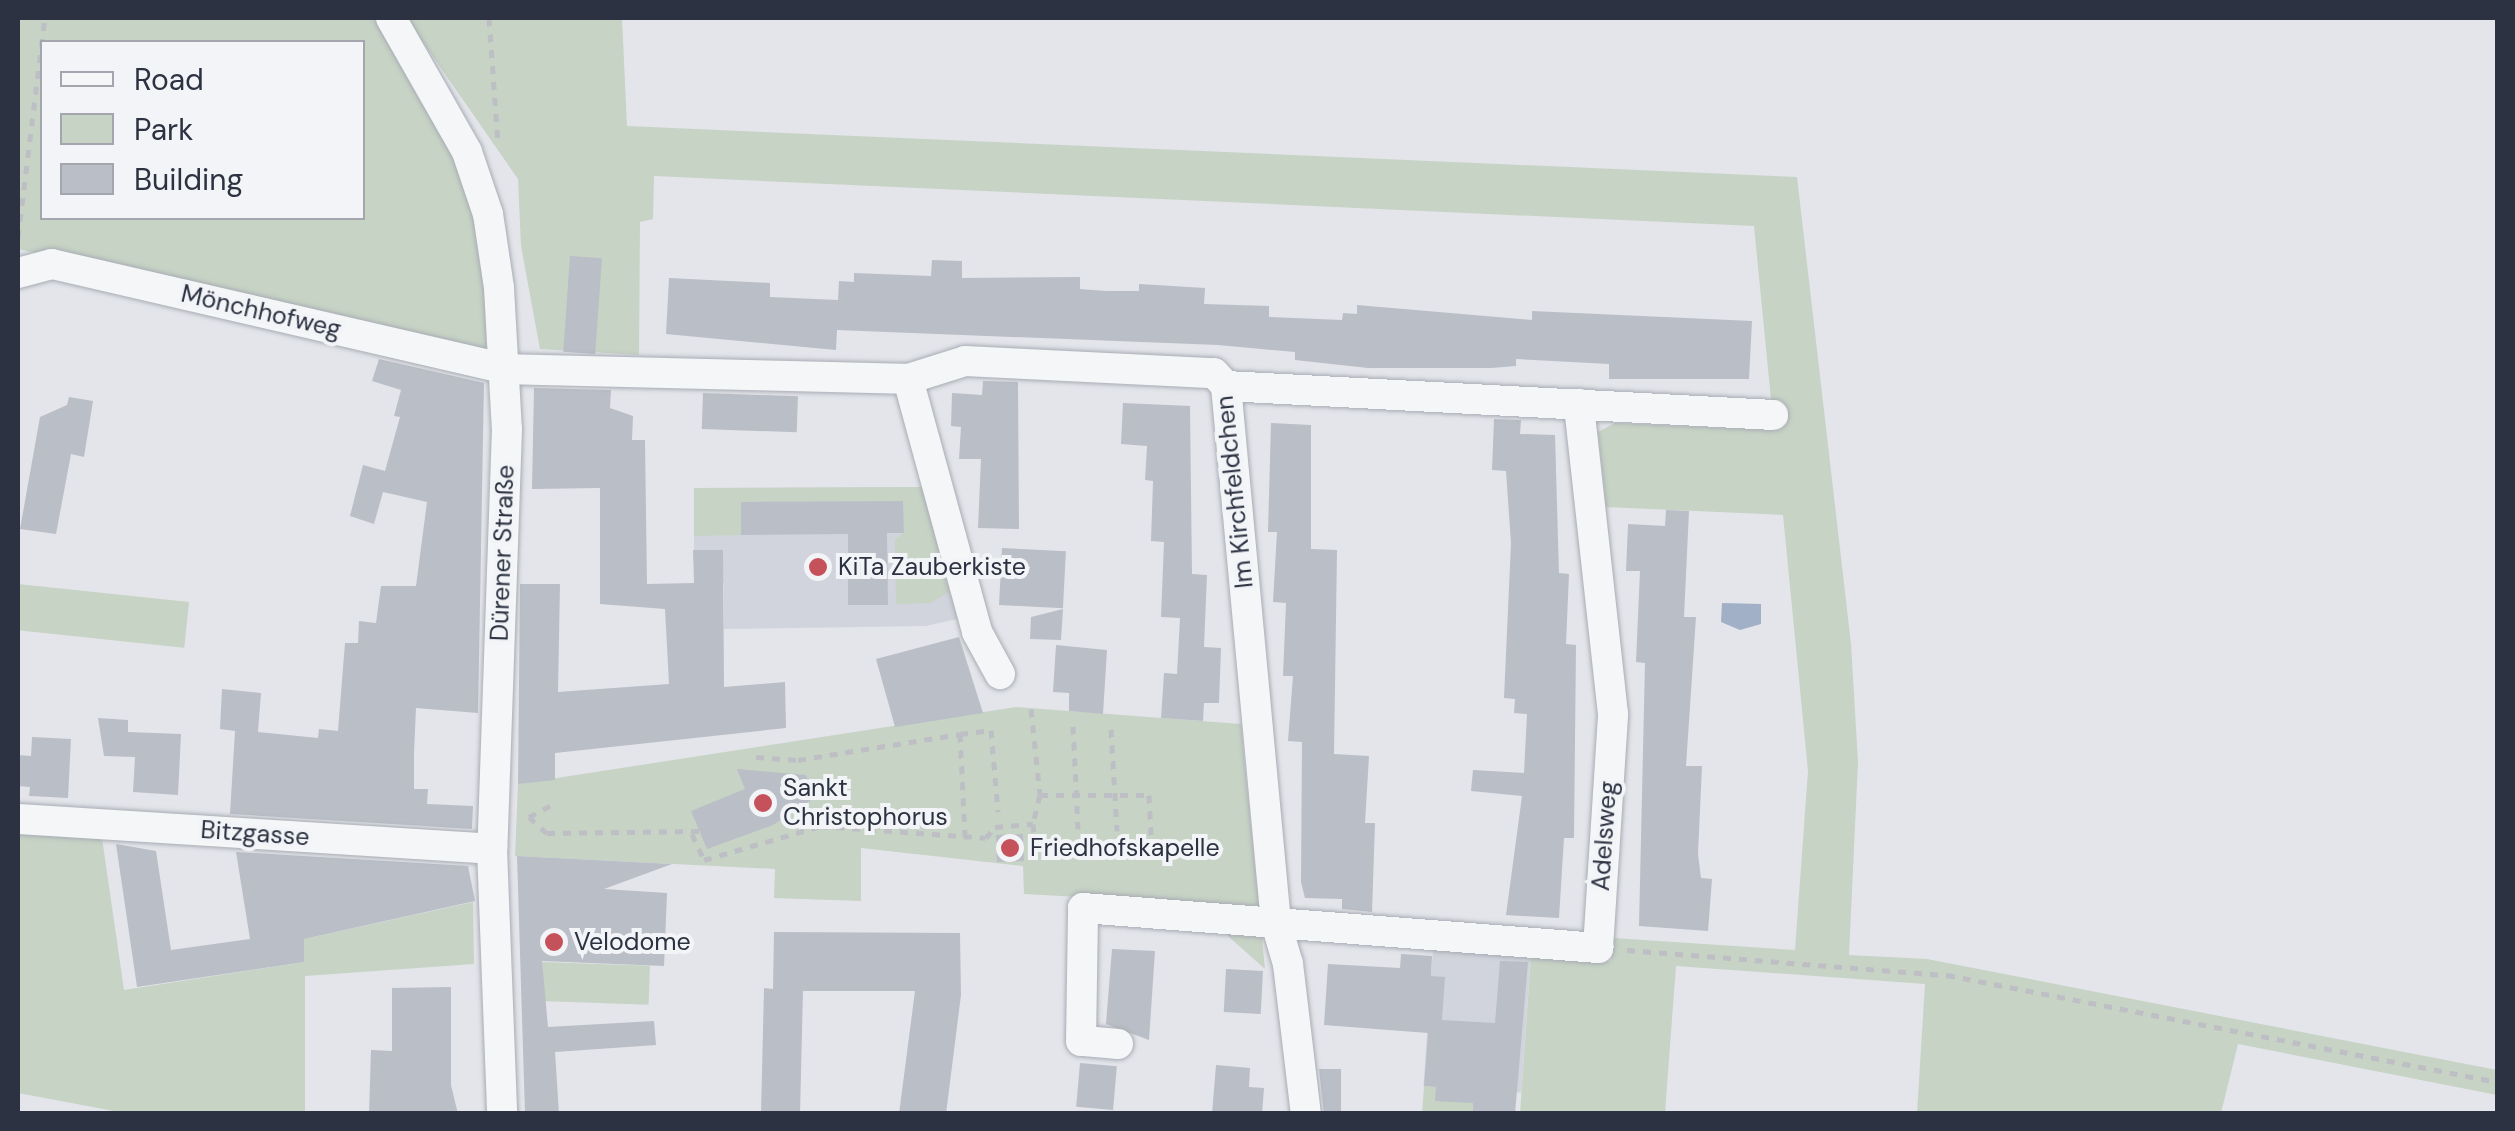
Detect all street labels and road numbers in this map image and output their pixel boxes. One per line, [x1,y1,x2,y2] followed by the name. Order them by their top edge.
[178,279,344,345] street label: Mönchhofweg
[1210,394,1260,590] street label: Im Kirchfeldchen
[485,464,521,642] street label: Dürener Straße
[1586,780,1624,892] street label: Adelsweg
[199,815,311,853] street label: Bitzgasse

